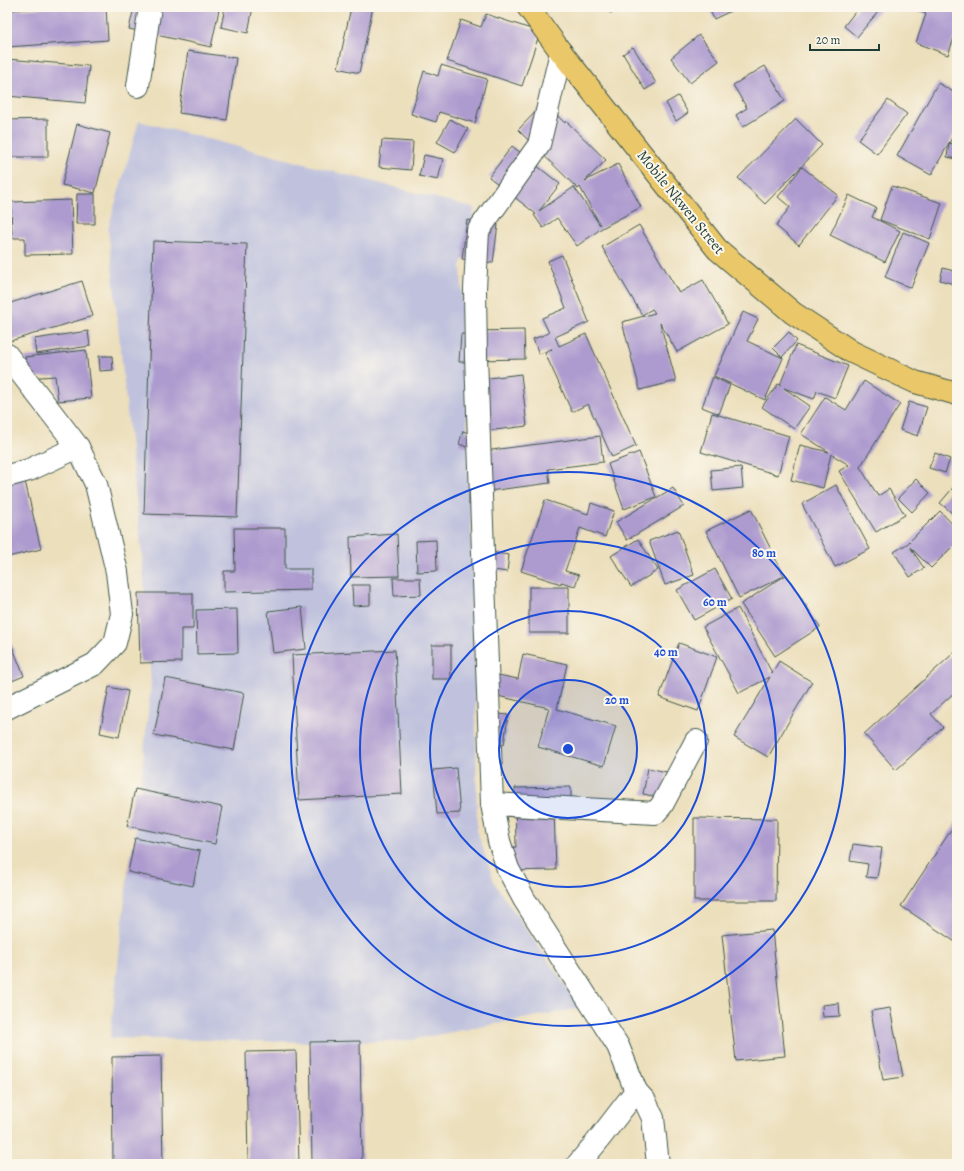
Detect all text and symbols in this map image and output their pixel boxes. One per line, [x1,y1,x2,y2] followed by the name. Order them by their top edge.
[810,26,879,52] scale bar
[816,32,840,48] text: 20 m
[633,146,729,258] street label: Mobile Nkwen Street
[752,545,776,561] text: 80 m
[703,594,727,610] text: 60 m
[654,644,678,660] text: 40 m
[605,692,629,708] text: 20 m
[561,742,575,756] centre of rings

